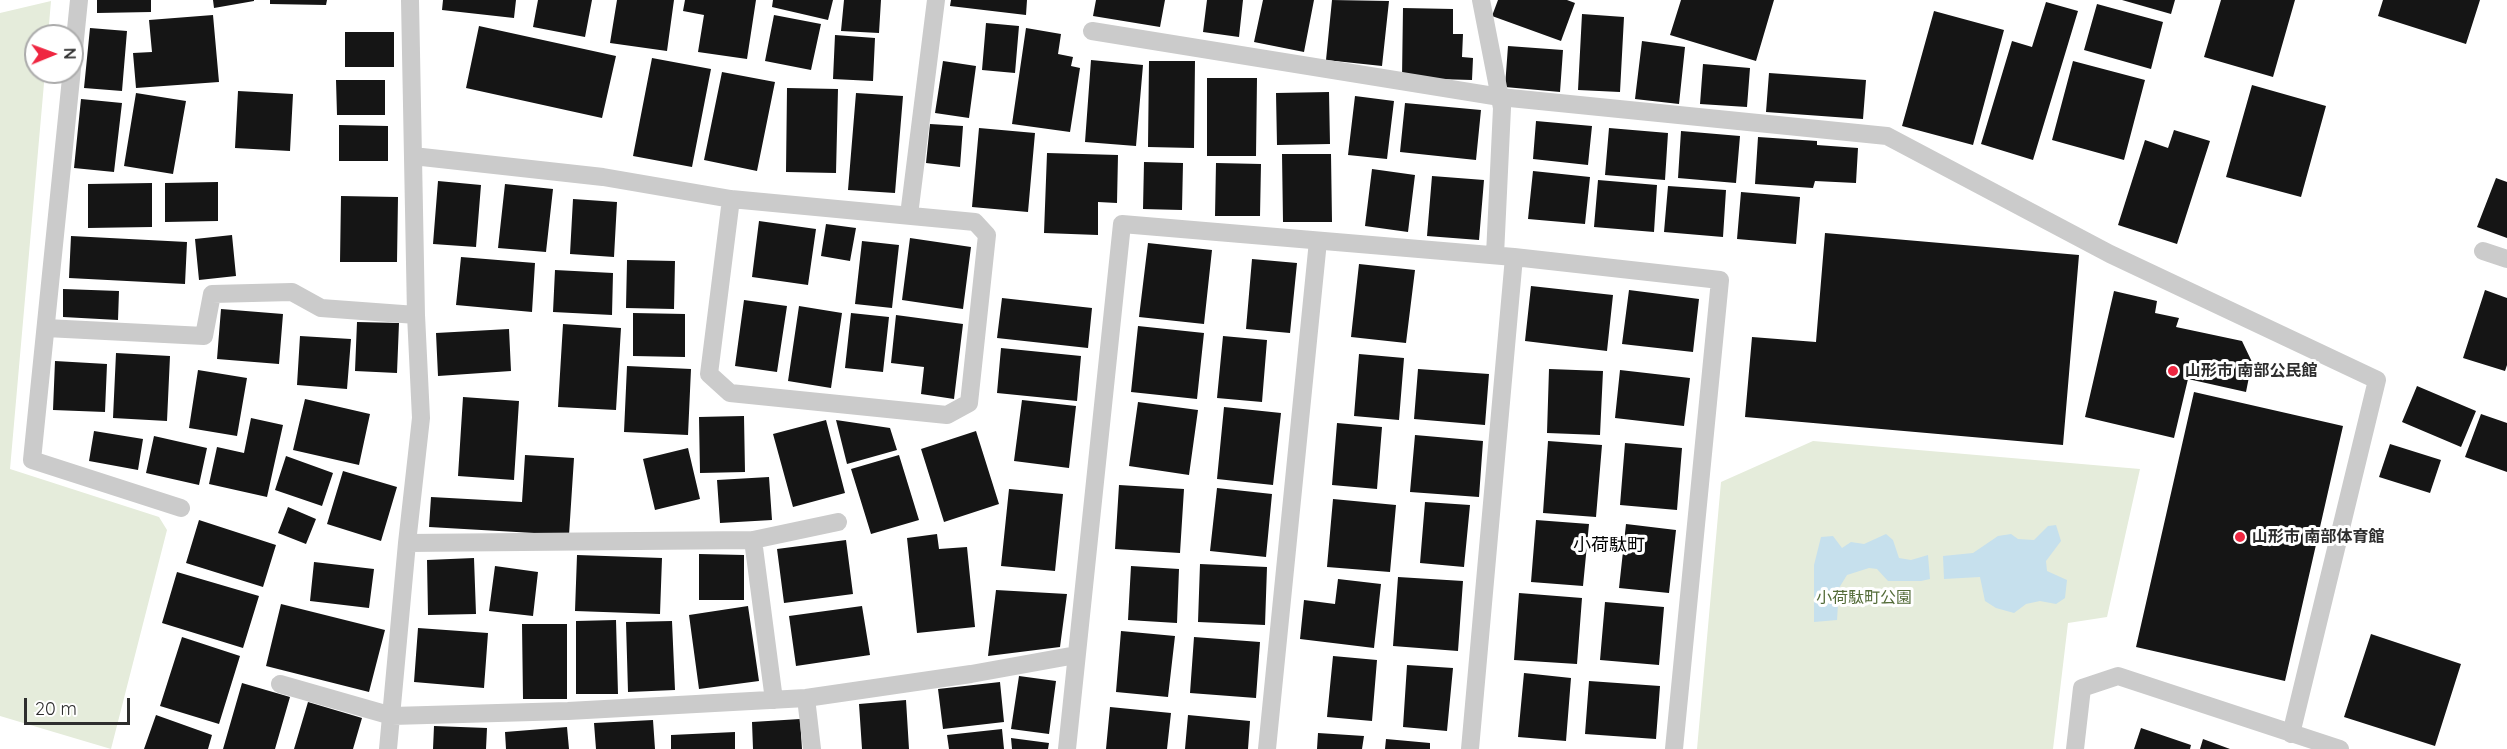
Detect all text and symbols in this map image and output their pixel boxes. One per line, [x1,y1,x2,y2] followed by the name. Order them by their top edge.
[24,24,84,84] north arrow
[60,48,80,60] text: N
[2185,361,2317,381] place label: 山形市 南部公民館
[2166,364,2180,378] marker: 山形市 南部公民館
[2252,527,2384,547] place label: 山形市 南部体育館
[2233,530,2247,544] marker: 山形市 南部体育館
[1573,535,1645,557] district label: 小荷駄町
[1816,588,1912,608] park label: 小荷駄町公園
[27,686,134,724] scale bar
[35,697,77,720] text: 20 m

